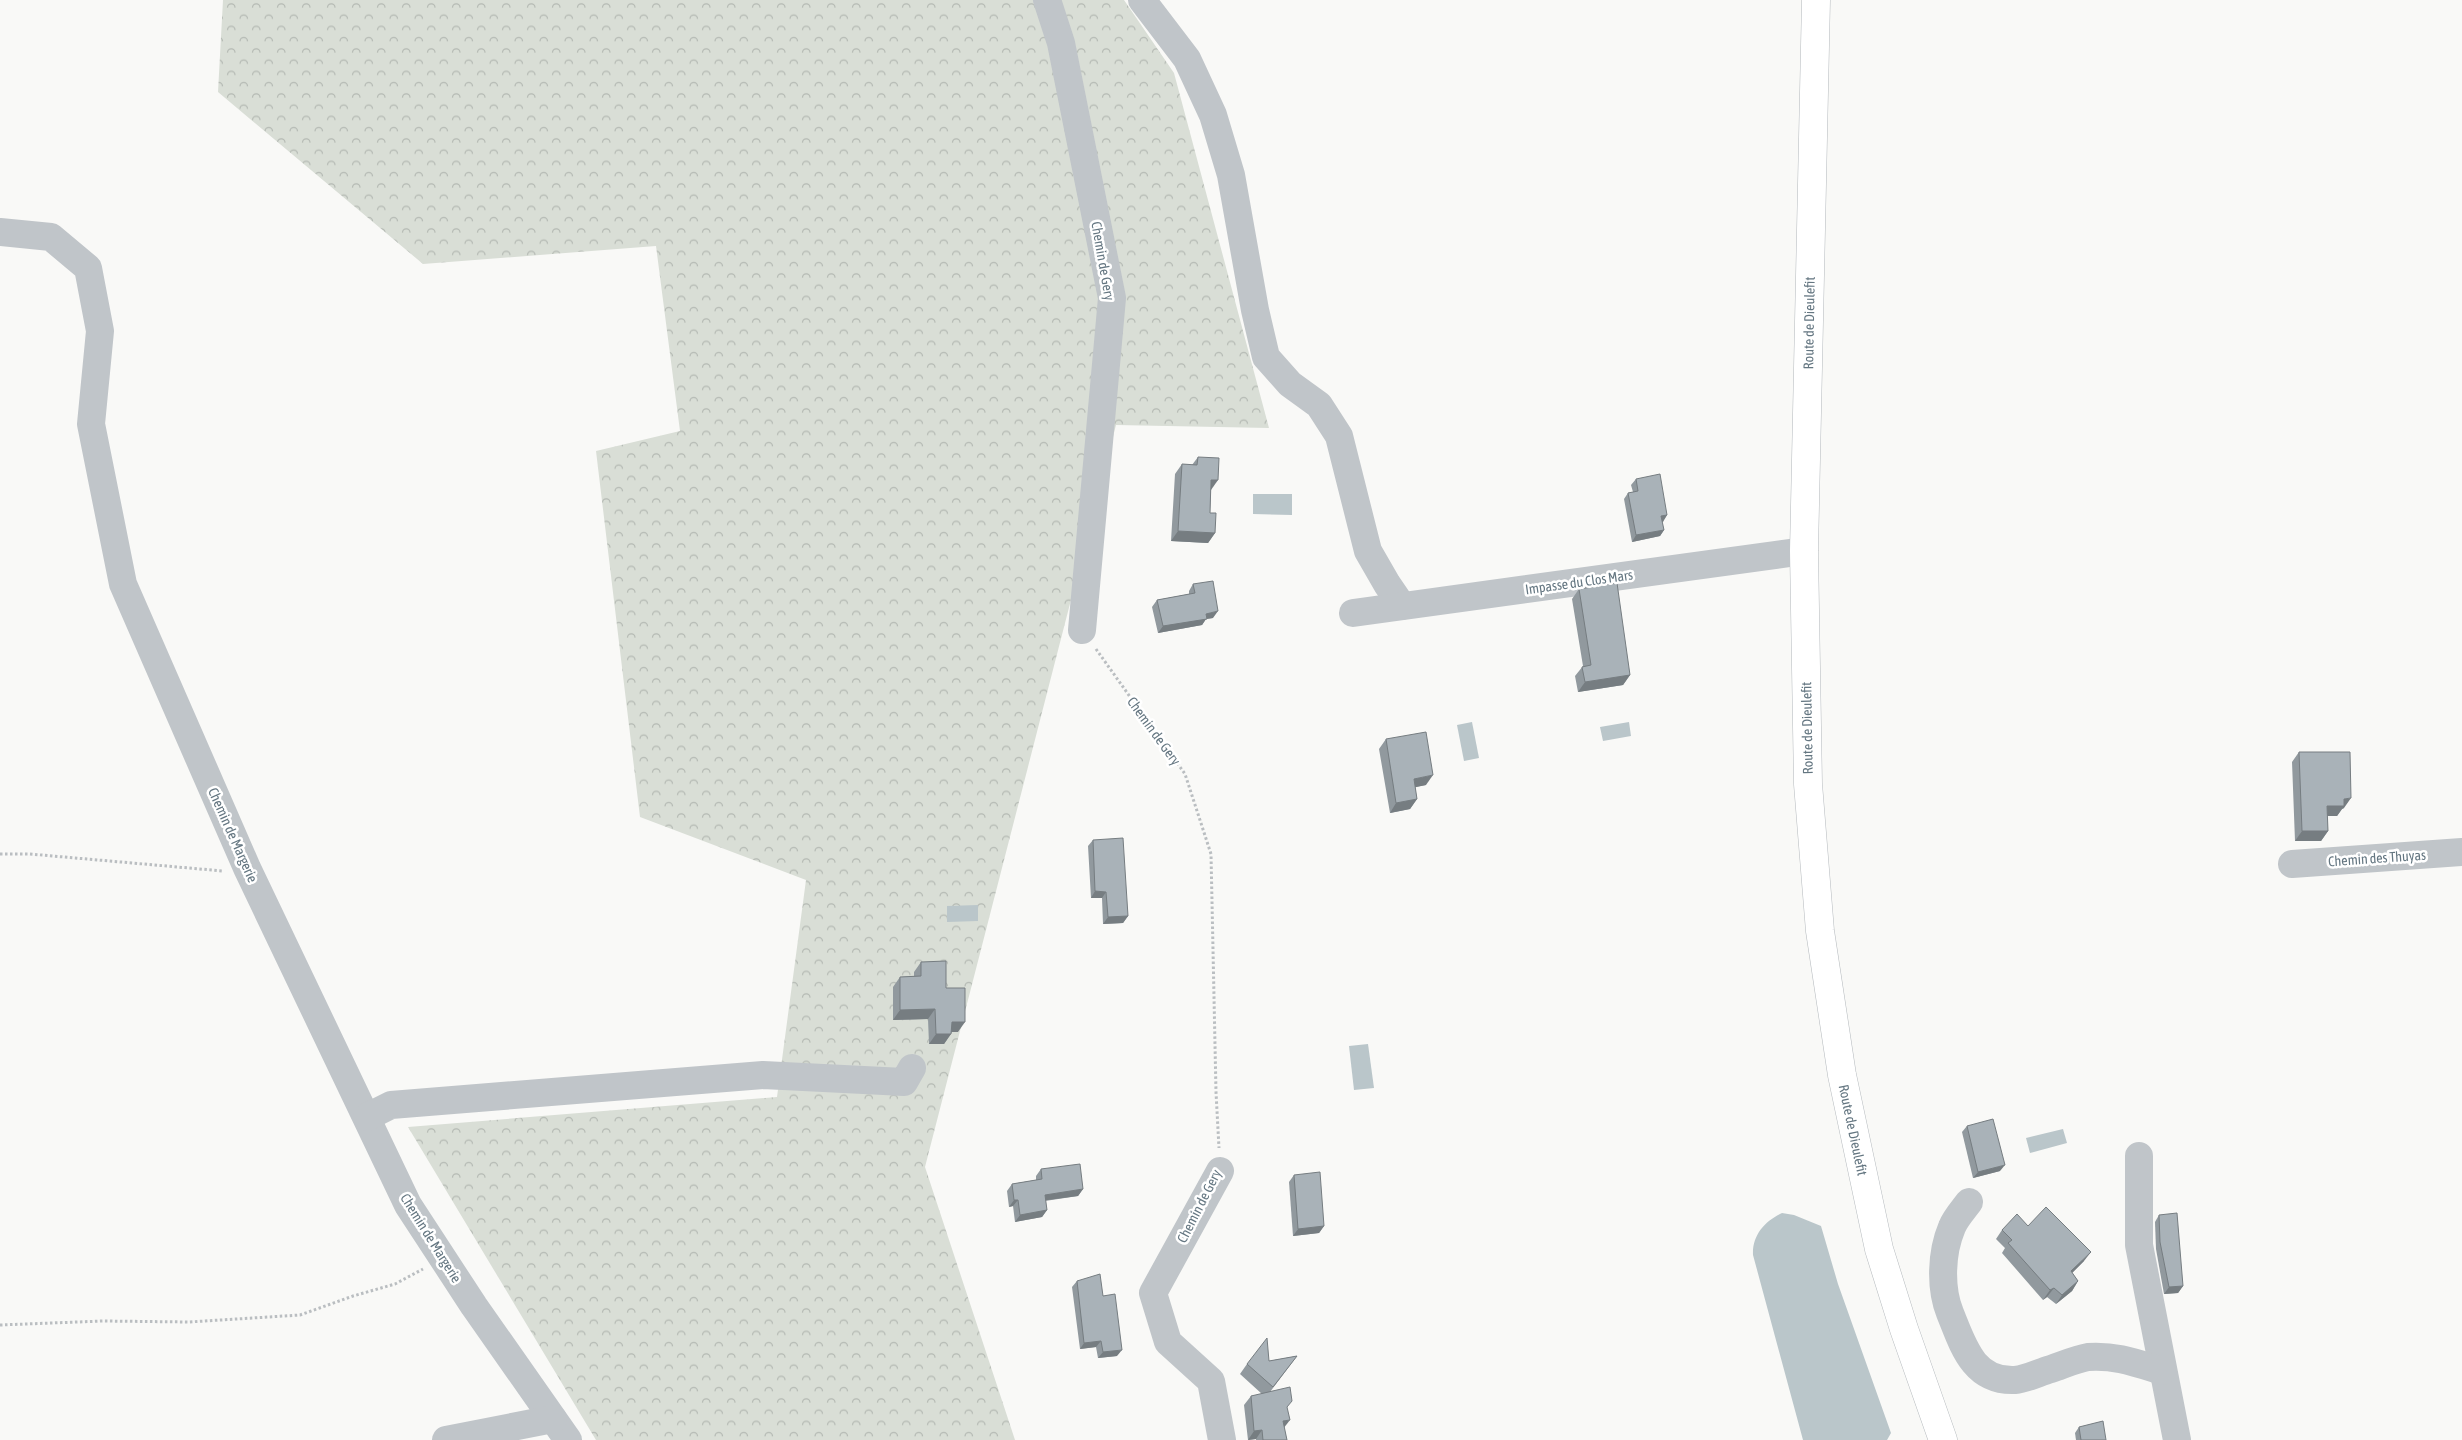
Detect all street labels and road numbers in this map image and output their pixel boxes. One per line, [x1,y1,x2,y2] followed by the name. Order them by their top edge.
[1088,220,1118,302] street label: Chemin de Gery
[1800,277,1818,369] street label: Route de Dieulefit
[1524,567,1634,597] street label: Impasse du Clos Mars
[1798,682,1816,774] street label: Route de Dieulefit
[1124,694,1184,768] street label: Chemin de Gery
[205,785,261,885] street label: Chemin de Margerie
[2328,847,2426,869] street label: Chemin des Thuyas
[1836,1083,1870,1177] street label: Route de Dieulefit
[1174,1167,1224,1245] street label: Chemin de Gery
[397,1191,465,1285] street label: Chemin de Margerie

